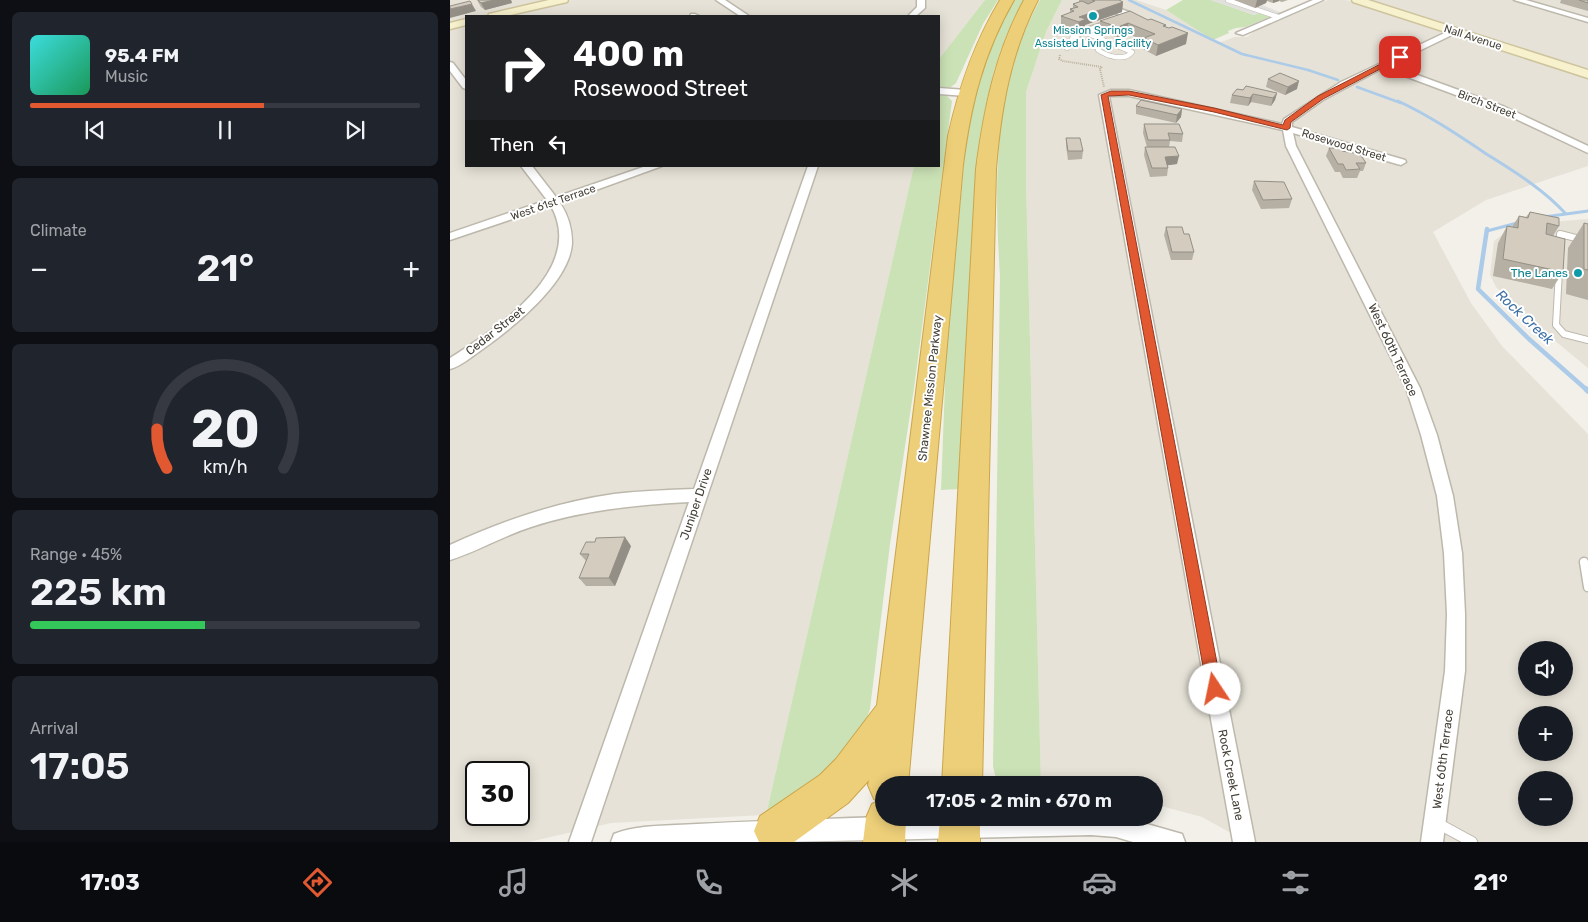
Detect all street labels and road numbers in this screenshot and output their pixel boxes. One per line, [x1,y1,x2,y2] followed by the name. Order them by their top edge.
[1442,22,1503,53] street label: Nall Avenue
[1456,87,1518,122] street label: Birch Street
[1300,126,1388,165] street label: Rosewood Street
[509,182,597,223] street label: West 61st Terrace
[1365,301,1421,399] street label: West 60th Terrace
[463,304,527,358] street label: Cedar Street
[915,314,945,462] street label: Shawnee Mission Parkway
[677,466,715,542] street label: Juniper Drive
[1430,708,1456,810] street label: West 60th Terrace
[1215,728,1247,822] street label: Rock Creek Lane

